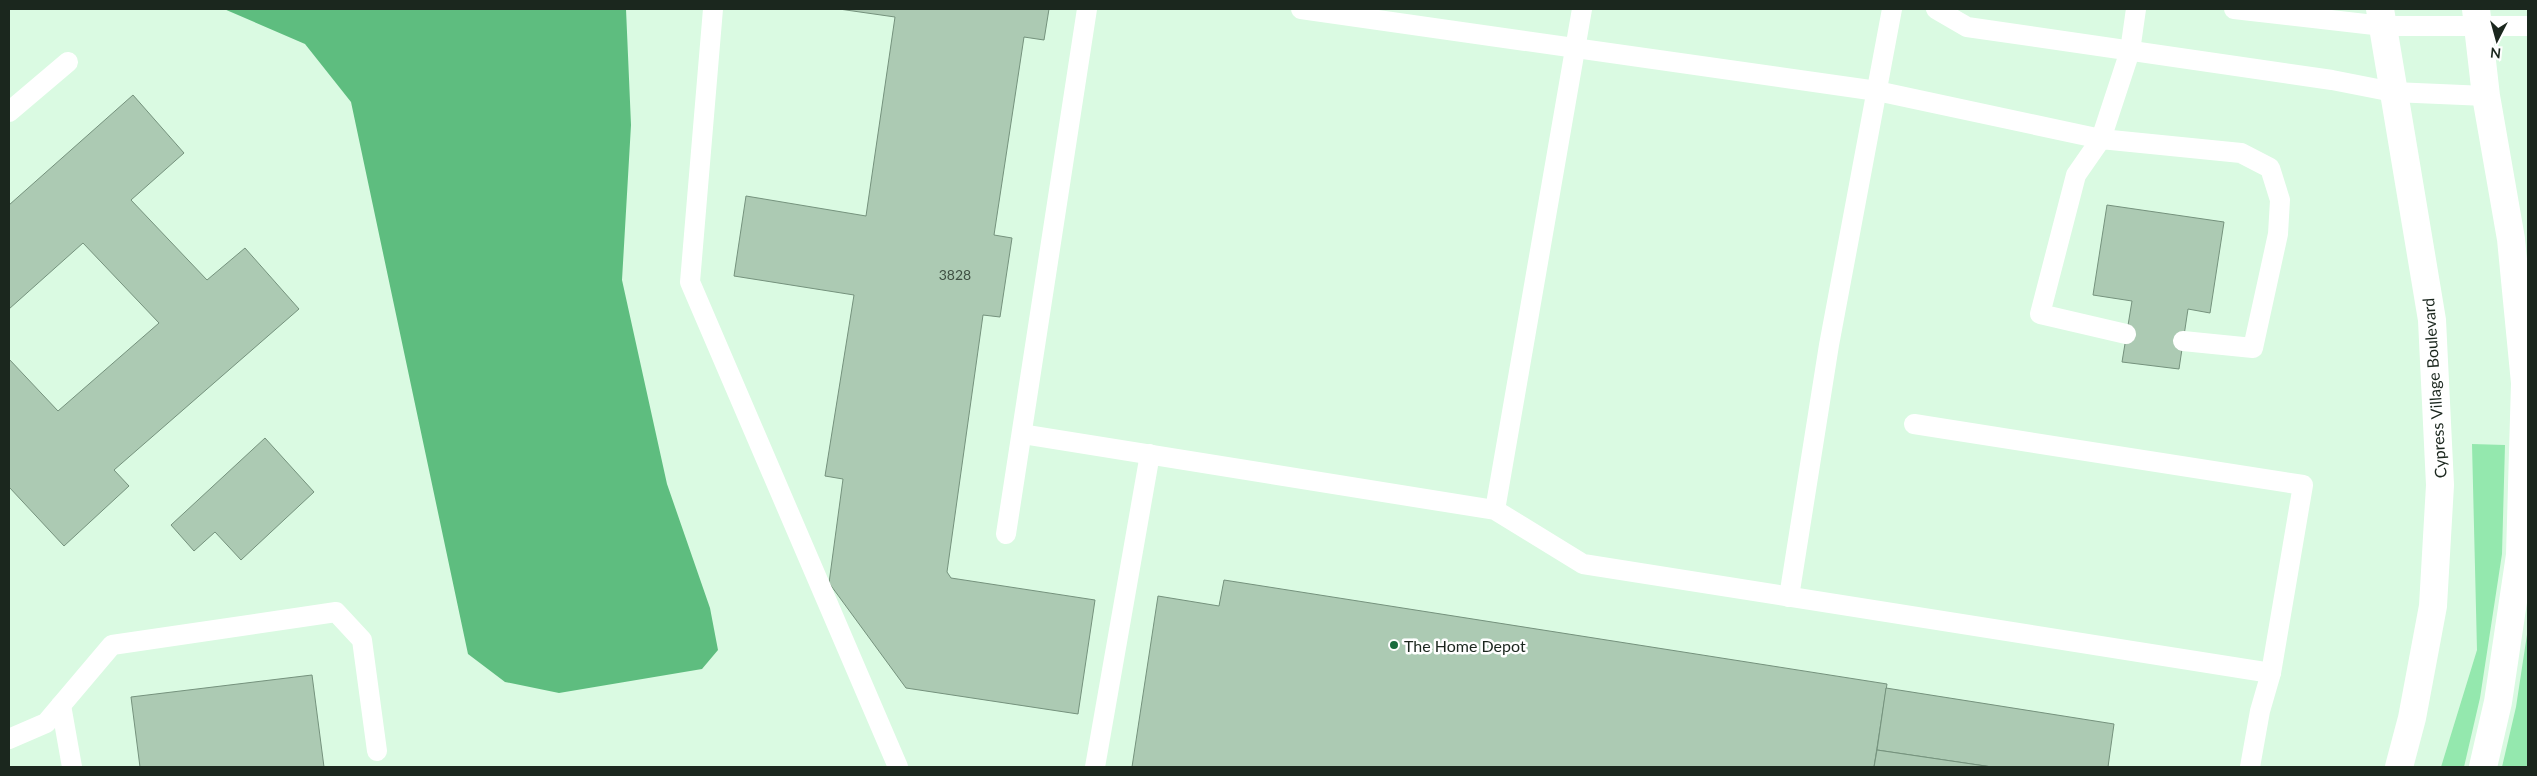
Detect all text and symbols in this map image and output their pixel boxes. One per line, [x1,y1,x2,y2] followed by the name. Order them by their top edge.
[2472,15,2522,65] north arrow
[2489,44,2502,62] text: N
[939,266,971,283] house number: 3828
[2418,297,2450,479] street label: Cypress Village Boulevard
[1404,636,1526,655] place label: The Home Depot
[1388,639,1400,651] marker: The Home Depot

